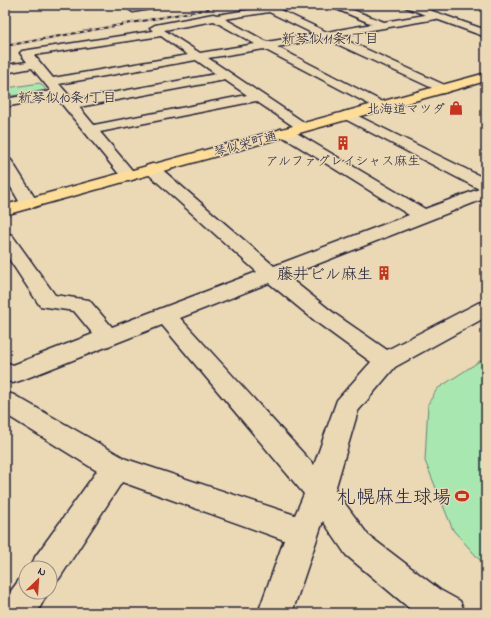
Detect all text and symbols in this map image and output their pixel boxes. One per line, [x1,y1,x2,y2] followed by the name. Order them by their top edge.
[281,29,379,50] district label: 新琴似11条1丁目
[18,88,116,109] district label: 新琴似10条1丁目
[367,100,445,119] place label: 北海道マツダ
[448,100,464,116] shop icon: 北海道マツダ
[212,127,279,162] street label: 琴似栄町通
[335,135,351,151] building icon: アルファグレイシャス麻生
[266,152,420,171] place label: アルファグレイシャス麻生
[277,263,373,287] place label: 藤井ビル麻生
[376,265,392,281] building icon: 藤井ビル麻生
[337,485,451,512] place label: 札幌麻生球場
[454,488,470,504] sports icon: 札幌麻生球場
[18,560,58,600] north arrow
[35,563,49,581] text: N

